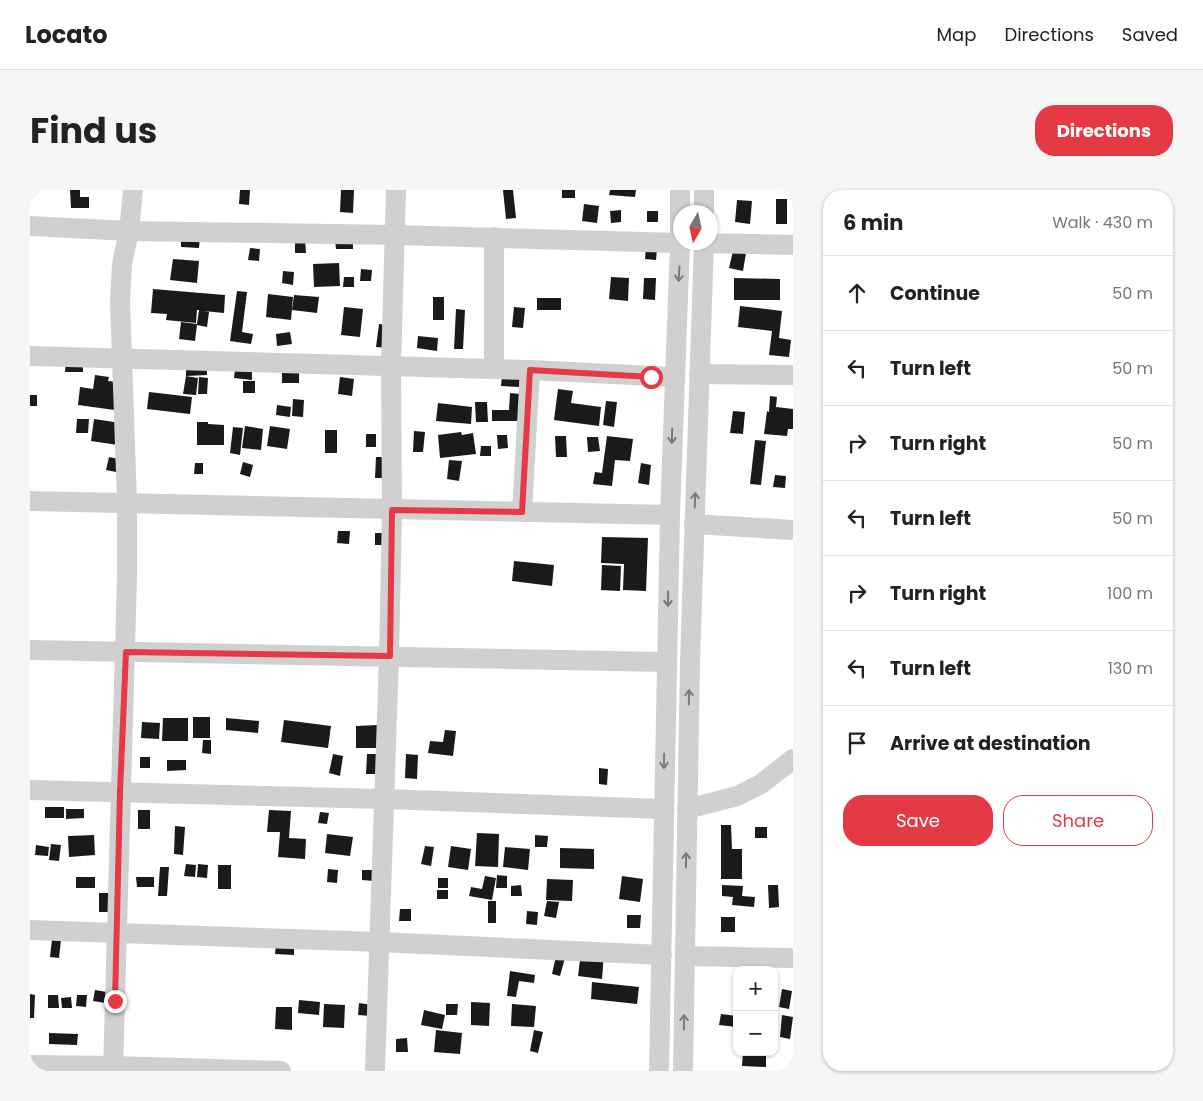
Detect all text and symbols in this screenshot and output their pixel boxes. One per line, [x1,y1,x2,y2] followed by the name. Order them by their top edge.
[25,18,108,51] text: Locato
[937,22,976,47] text: Map
[1004,22,1094,47] text: Directions
[1122,22,1178,47] text: Saved
[1035,105,1173,156] button: Directions
[30,106,157,155] text: Find us
[673,205,718,250] north arrow
[843,208,903,237] text: 6 min
[1052,211,1153,234] text: Walk · 430 m
[674,265,683,281] one-way arrow
[843,279,871,307] icon: ahead
[890,280,980,307] text: Continue
[1112,282,1153,305] text: 50 m
[843,354,871,382] icon: left
[890,355,971,382] text: Turn left
[1112,357,1153,380] text: 50 m
[640,366,663,389] route start
[667,428,677,444] one-way arrow
[843,429,871,457] icon: right
[890,430,986,457] text: Turn right
[1112,432,1153,455] text: 50 m
[690,492,700,508] one-way arrow
[843,504,871,532] icon: left
[890,505,971,532] text: Turn left
[1112,507,1153,530] text: 50 m
[843,579,871,607] icon: right
[890,580,986,607] text: Turn right
[1107,582,1153,605] text: 100 m
[663,590,673,606] one-way arrow
[843,654,871,682] icon: left
[890,655,971,682] text: Turn left
[1108,657,1153,680] text: 130 m
[684,690,694,706] one-way arrow
[843,729,871,757] icon: arrive
[890,730,1091,757] text: Arrive at destination
[659,752,669,769] one-way arrow
[843,795,993,846] button: Save
[1003,795,1153,846] button: Share
[681,852,691,868] one-way arrow
[733,966,778,1056] map controls
[733,966,778,1011] button: +
[104,990,127,1013] route end
[733,1011,778,1056] button: −
[679,1015,689,1031] one-way arrow

